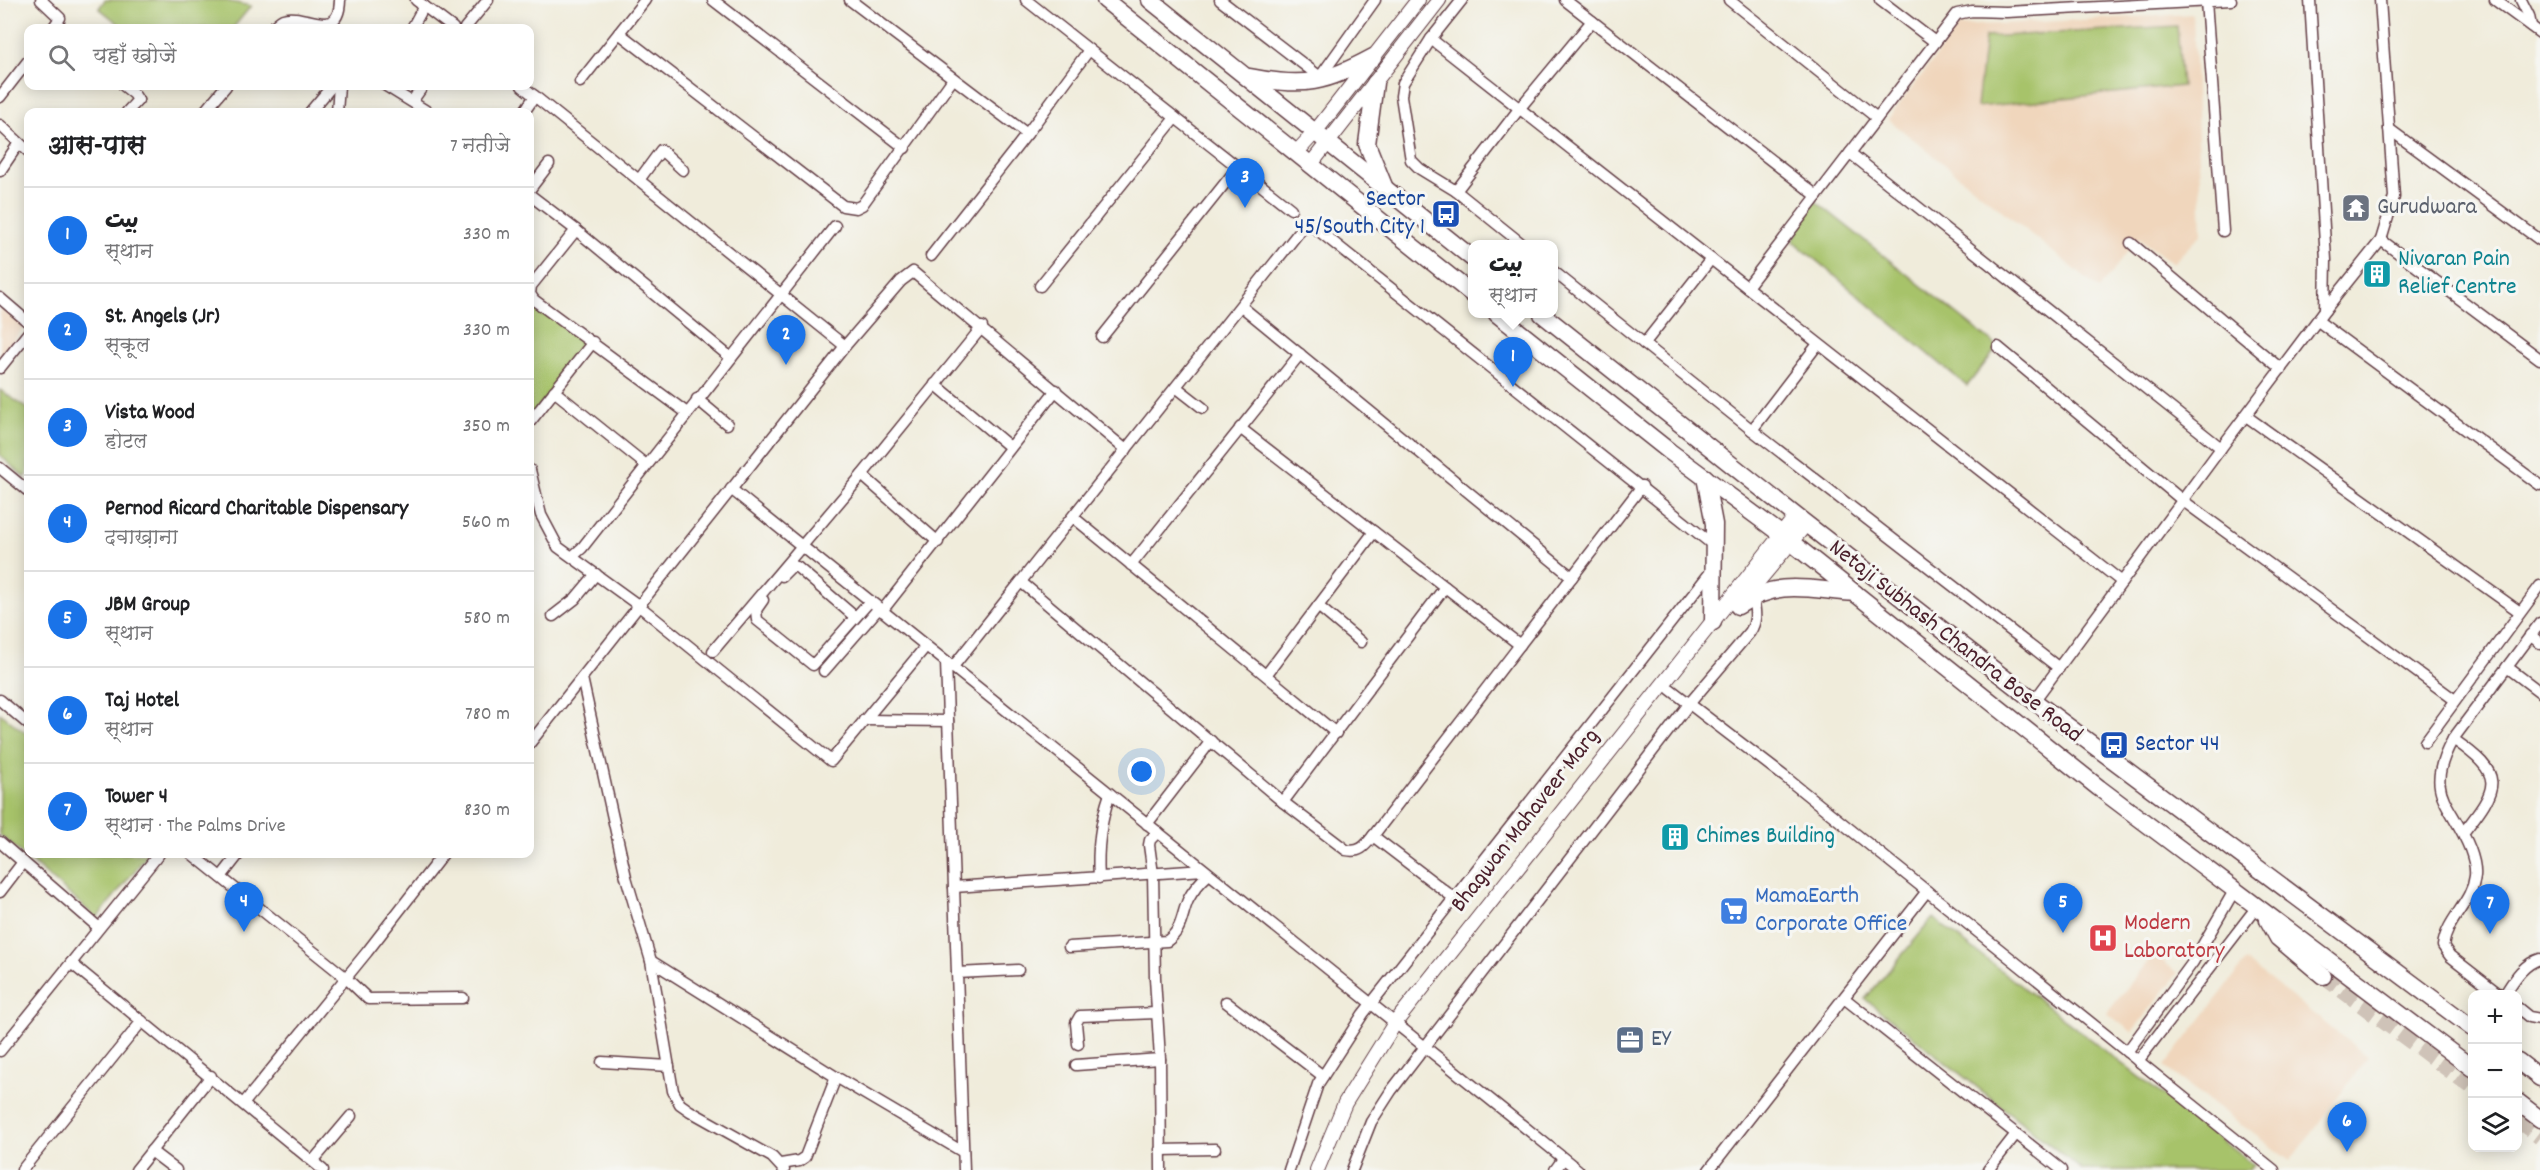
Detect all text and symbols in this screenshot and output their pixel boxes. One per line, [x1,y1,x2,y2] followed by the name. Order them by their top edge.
[24,24,534,90] search box
[45,41,78,74] icon: search
[93,42,176,73] text: यहाँ खोजें
[48,129,145,166] text: आस-पास
[450,133,510,161] text: 7 नतीजे
[1226,158,1264,208] pin: 3
[1295,183,1425,245] place label: Sector 45/South City 1
[2377,191,2478,225] place label: Gurudwara
[2340,192,2372,224] temple icon: Gurudwara
[1430,198,1462,230] bus stop icon: Sector 45/South City 1
[105,207,138,238] text: بيت
[65,221,70,249] text: 1
[463,221,510,249] text: 330 m
[105,239,153,267] text: स्थान
[1468,240,1558,318] popup
[2398,243,2517,305] place label: Nivaran Pain Relief Centre
[1489,251,1523,282] text: بيت
[2361,258,2393,290] building icon: Nivaran Pain Relief Centre
[1489,283,1537,311] text: स्थान
[105,302,220,333] text: St. Angels (Jr)
[766,316,806,365] pin: 2
[63,317,72,345] text: 2
[463,317,510,345] text: 330 m
[105,333,150,361] text: स्कूल
[1494,338,1532,387] pin: 1
[105,398,195,429] text: Vista Wood
[63,413,72,441] text: 3
[463,413,510,441] text: 350 m
[105,429,147,457] text: होटल
[105,494,408,525] text: Pernod Ricard Charitable Dispensary
[63,509,72,537] text: 4
[462,509,510,537] text: 560 m
[105,525,178,553] text: दवाख़ाना
[1821,532,2089,752] street label: Netaji Subhash Chandra Bose Road
[105,590,190,621] text: JBM Group
[63,605,72,633] text: 5
[464,605,510,633] text: 580 m
[105,621,153,649] text: स्थान
[105,686,179,717] text: Taj Hotel
[63,701,72,729] text: 6
[465,701,510,729] text: 780 m
[105,717,153,745] text: स्थान
[1443,722,1609,920] street label: Bhagwan Mahaveer Marg
[2135,728,2220,762] place label: Sector 44
[2098,729,2130,761] bus stop icon: Sector 44
[1127,757,1156,786] your location
[105,782,168,813] text: Tower 4
[64,797,71,825] text: 7
[464,797,510,825] text: 830 m
[105,813,286,841] text: स्थान · The Palms Drive
[1696,820,1835,854] place label: Chimes Building
[1659,821,1691,853] building icon: Chimes Building
[1755,880,1907,942] place label: MamaEarth Corporate Office
[224,882,264,932] pin: 4
[2044,884,2082,933] pin: 5
[2470,884,2510,934] pin: 7
[1718,895,1750,927] supermarket icon: MamaEarth Corporate Office
[2124,907,2226,969] place label: Modern Laboratory
[2087,922,2119,954] hospital icon: Modern Laboratory
[2468,990,2522,1152] map controls
[2468,990,2522,1044] button: +
[1651,1023,1672,1057] place label: EY
[1614,1024,1646,1056] office icon: EY
[2468,1044,2522,1098] button: −
[2468,1098,2522,1152] button: layers
[2328,1102,2366,1152] pin: 6

